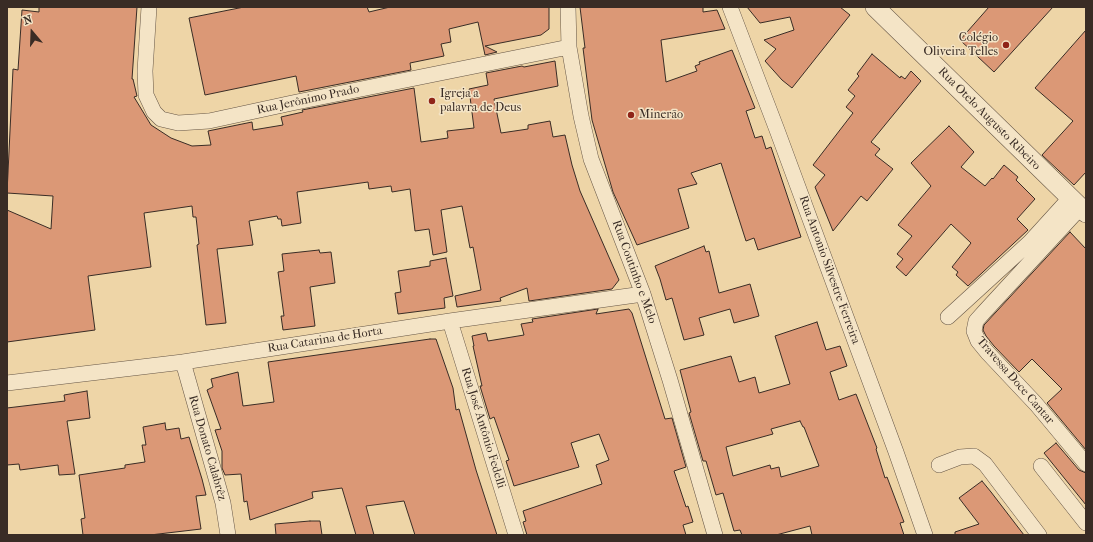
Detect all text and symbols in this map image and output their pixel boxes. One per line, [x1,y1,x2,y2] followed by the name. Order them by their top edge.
[12,12,52,52] north arrow
[22,13,34,28] text: N
[923,31,998,59] place label: Colégio Oliveira Telles
[1001,40,1011,50] marker: Colégio Oliveira Telles
[935,65,1043,173] street label: Rua Otelo Augusto Ribeiro
[256,82,360,118] street label: Rua Jerônimo Prado
[440,87,521,115] place label: Igreja a palavra de Deus
[427,96,437,106] marker: Igreja a palavra de Deus
[639,108,683,122] place label: Minerão
[626,110,636,120] marker: Minerão
[795,194,863,346] street label: Rua Antonio Silvestre Ferreira
[609,218,659,326] street label: Rua Coutinho e Melo
[267,324,383,356] street label: Rua Catarina de Horta
[973,334,1057,428] street label: Travessa Doce Cantar
[458,366,508,490] street label: Rua José Antônio Fedelli
[185,394,229,502] street label: Rua Donato Calabrêz

